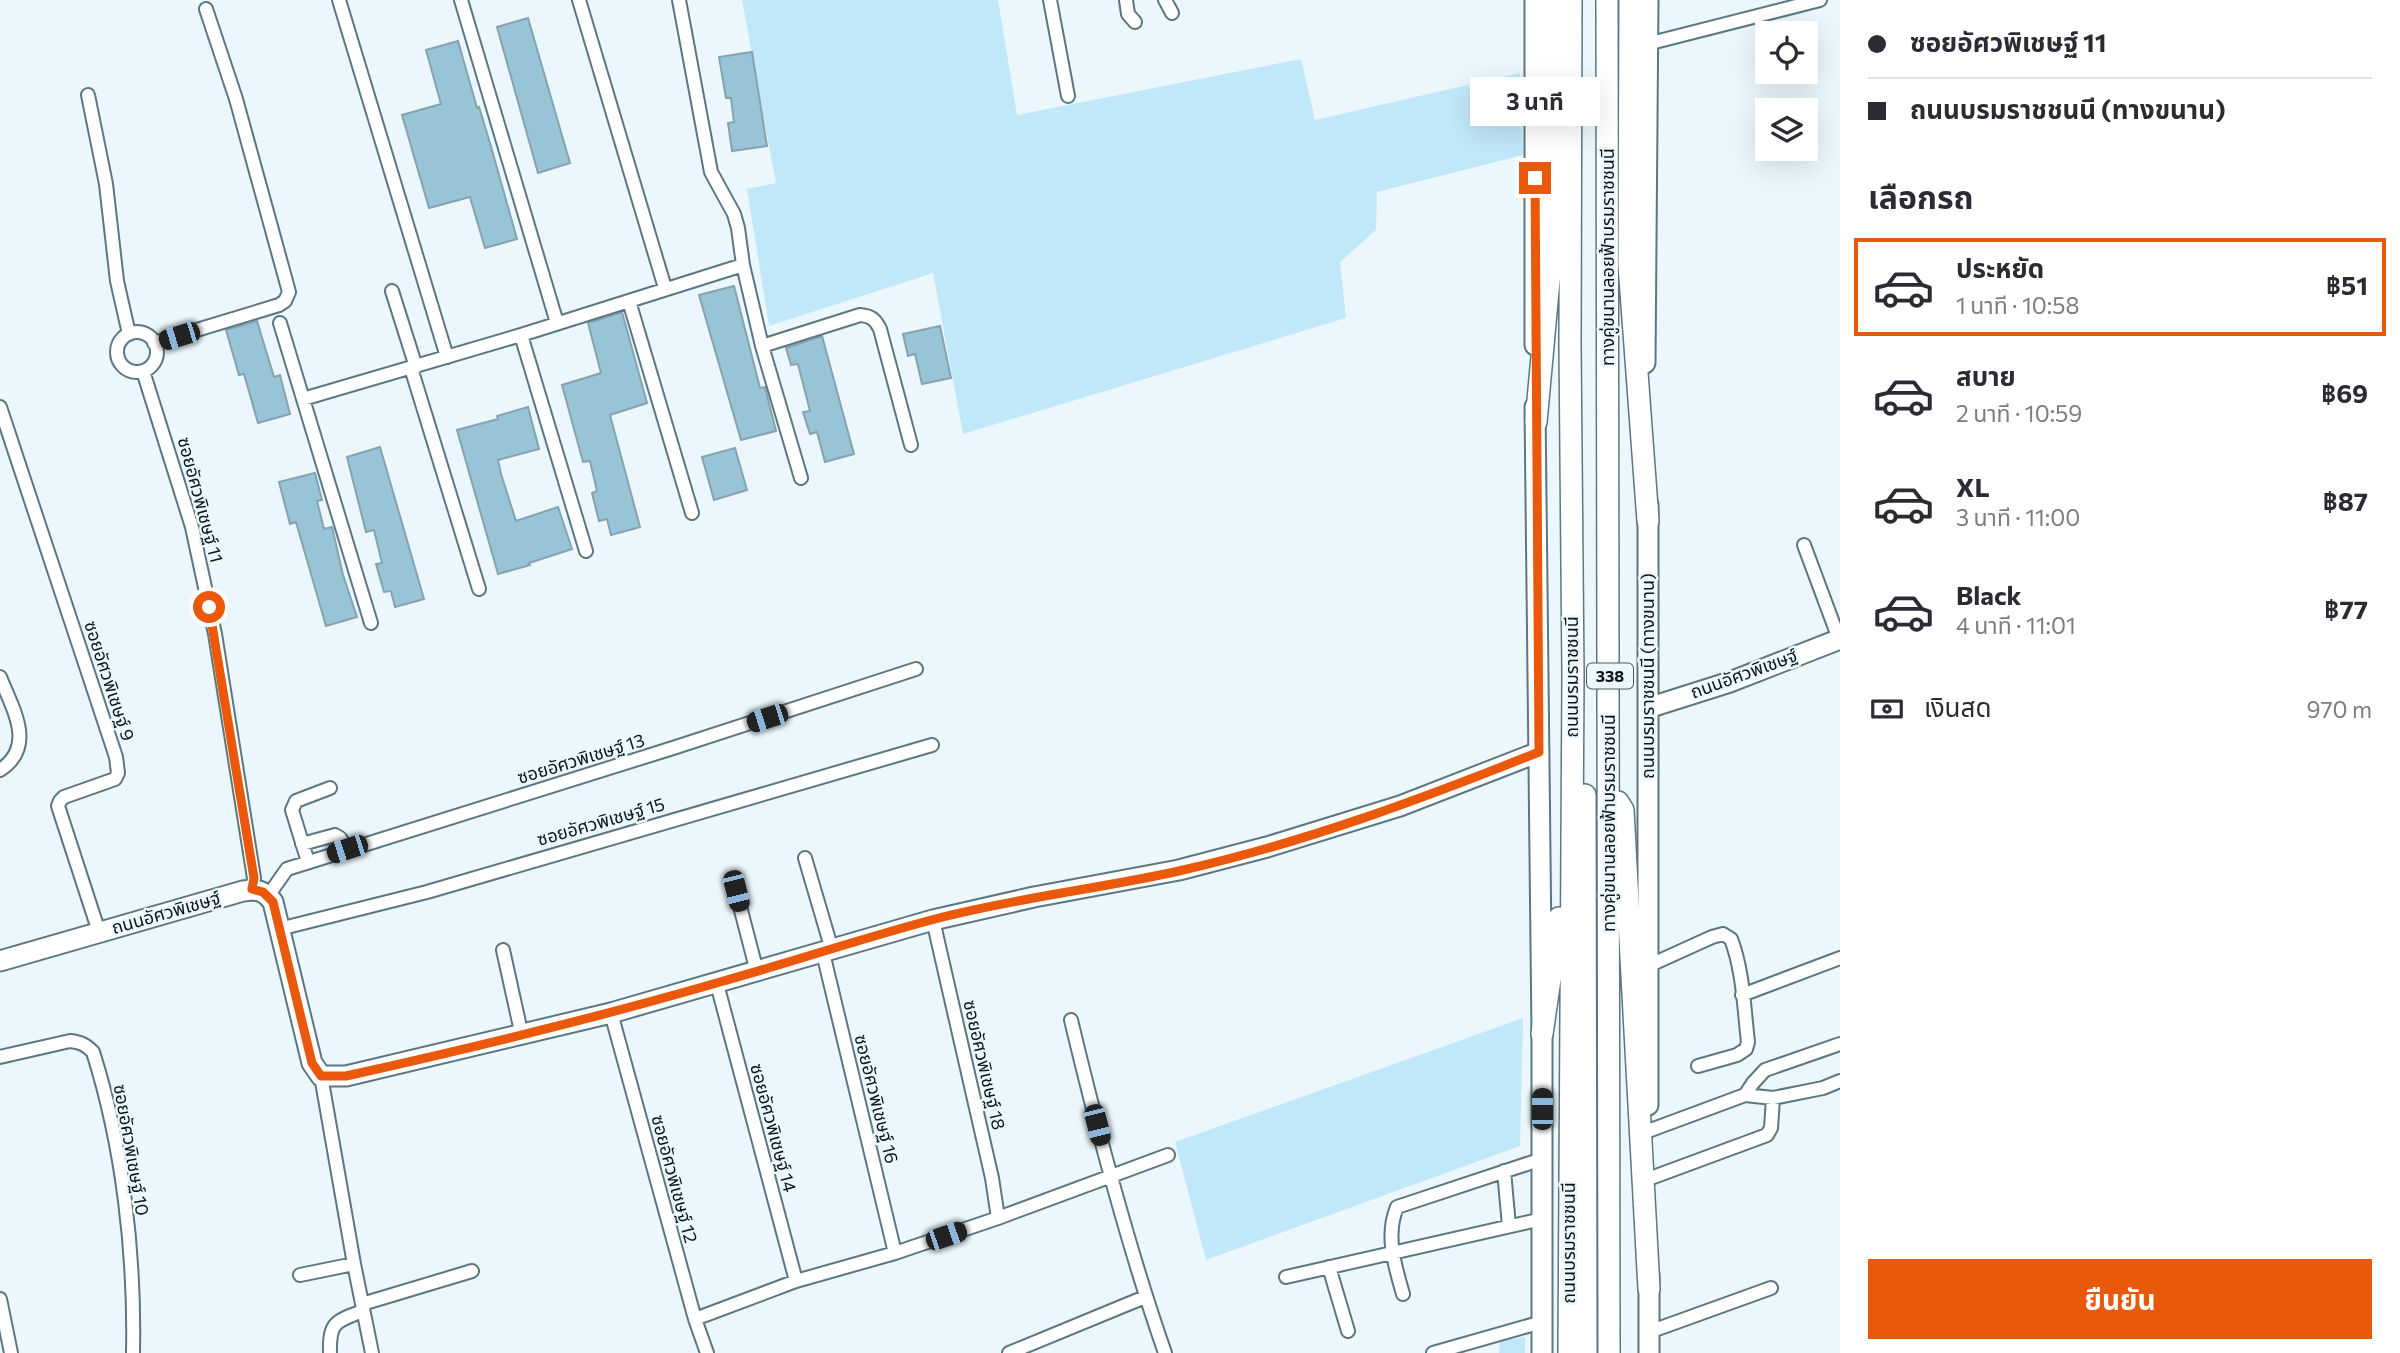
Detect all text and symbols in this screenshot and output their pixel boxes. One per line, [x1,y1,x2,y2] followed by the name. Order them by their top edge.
[1755,21,1818,161] map controls
[1755,21,1818,84] button: locate
[1910,26,2107,57] text: ซอยอัศวพิเชษฐ์ 11
[1470,76,1600,125] callout: 3 นาที
[1506,87,1564,115] text: 3 นาที
[1910,93,2226,124] text: ถนนบรมราชชนนี (ทางขนาน)
[1755,98,1818,161] button: layers
[1596,148,1620,366] street label: ทางคู่ขนานลอยฟ้าบรมราชชนนี
[1519,162,1551,194] route end
[1868,176,1973,216] text: เลือกรถ
[1956,252,2044,283] text: ประหยัด
[1872,256,1935,319] icon: car
[2326,269,2368,300] text: ฿51
[1956,291,2079,319] text: 1 นาที · 10:58
[156,320,203,352] car
[1956,360,2016,391] text: สบาย
[1872,364,1935,427] icon: car
[2321,377,2368,408] text: ฿69
[1956,399,2082,427] text: 2 นาที · 10:59
[174,434,228,565] street label: ซอยอัศวพิเชษฐ์ 11
[1956,471,1990,502] text: XL
[1872,472,1935,535] icon: car
[2323,485,2368,516] text: ฿87
[1956,503,2080,531] text: 3 นาที · 11:00
[1636,573,1658,779] street label: ถนนบรมราชชนนี (ทางขนาน)
[1956,579,2022,610] text: Black
[1872,580,1935,643] icon: car
[193,591,225,623] route start
[2324,593,2368,624] text: ฿77
[1956,611,2076,639] text: 4 นาที · 11:01
[1560,616,1582,738] street label: ถนนบรมราชชนนี
[80,618,140,743] street label: ซอยอัศวพิเชษฐ์ 9
[1687,643,1800,703] street label: ถนนอัศวพิเชษฐ์
[1587,664,1633,688] road number: 338
[1868,690,1906,728] icon: cash
[1924,691,1991,722] text: เงินสด
[2307,695,2372,723] text: 970 m
[744,702,791,734] car
[1597,714,1621,932] street label: ทางคู่ขนานลอยฟ้าบรมราชชนนี
[514,728,647,788] street label: ซอยอัศวพิเชษฐ์ 13
[534,792,667,850] street label: ซอยอัศวพิเชษฐ์ 15
[324,833,371,865] car
[721,868,752,914] car
[109,886,223,938] street label: ถนนอัศวพิเชษฐ์
[959,998,1011,1132] street label: ซอยอัศวพิเชษฐ์ 18
[850,1032,904,1166] street label: ซอยอัศวพิเชษฐ์ 16
[746,1061,802,1195] street label: ซอยอัศวพิเชษฐ์ 14
[110,1082,154,1217] street label: ซอยอัศวพิเชษฐ์ 10
[1532,1088,1553,1130] car
[1082,1102,1113,1148] car
[647,1112,703,1245] street label: ซอยอัศวพิเชษฐ์ 12
[1557,1182,1579,1304] street label: ถนนบรมราชชนนี
[923,1219,970,1253] car
[1868,1259,2372,1339] button: ยืนยัน

